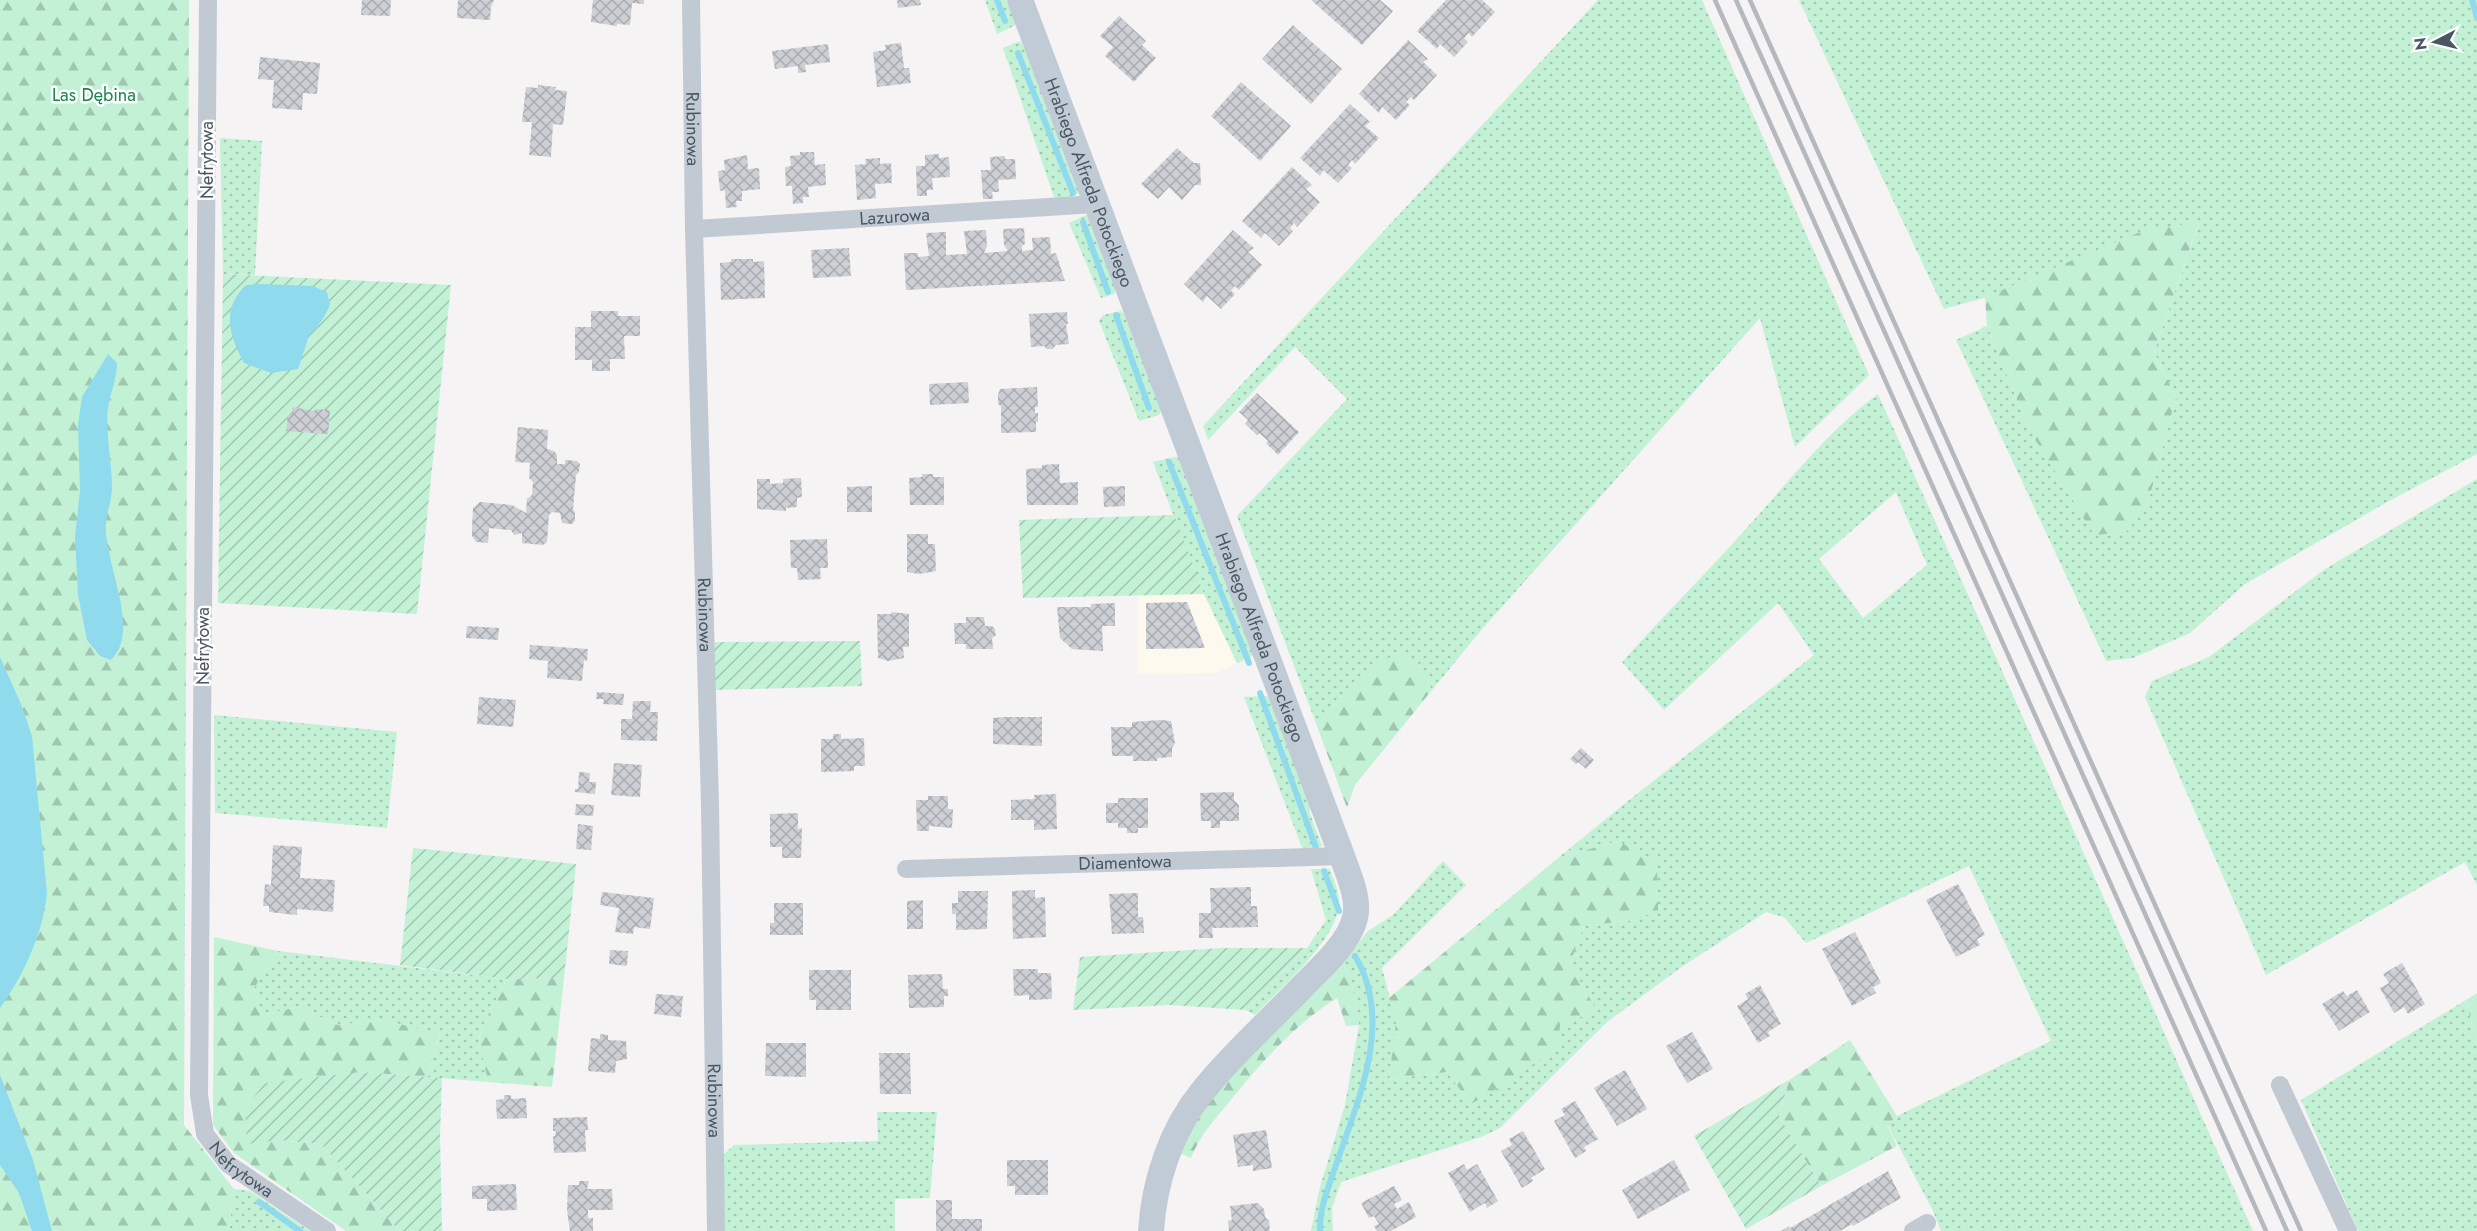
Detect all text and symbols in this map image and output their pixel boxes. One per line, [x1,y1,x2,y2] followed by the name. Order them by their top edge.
[2405,12,2465,72] north arrow
[2408,36,2433,51] text: N
[1037,74,1140,291] street label: Hrabiego Alfreda Potockiego
[52,82,136,108] park label: Las Dębina
[679,92,706,166] street label: Rubinowa
[194,121,220,199] street label: Nefrytowa
[859,201,931,232] street label: Lazurowa
[1209,529,1311,746] street label: Hrabiego Alfreda Potockiego
[691,577,719,652] street label: Rubinowa
[190,607,216,685] street label: Nefrytowa
[1078,848,1172,877] street label: Diamentowa
[701,1063,728,1138] street label: Rubinowa
[202,1136,279,1204] street label: Nefrytowa

